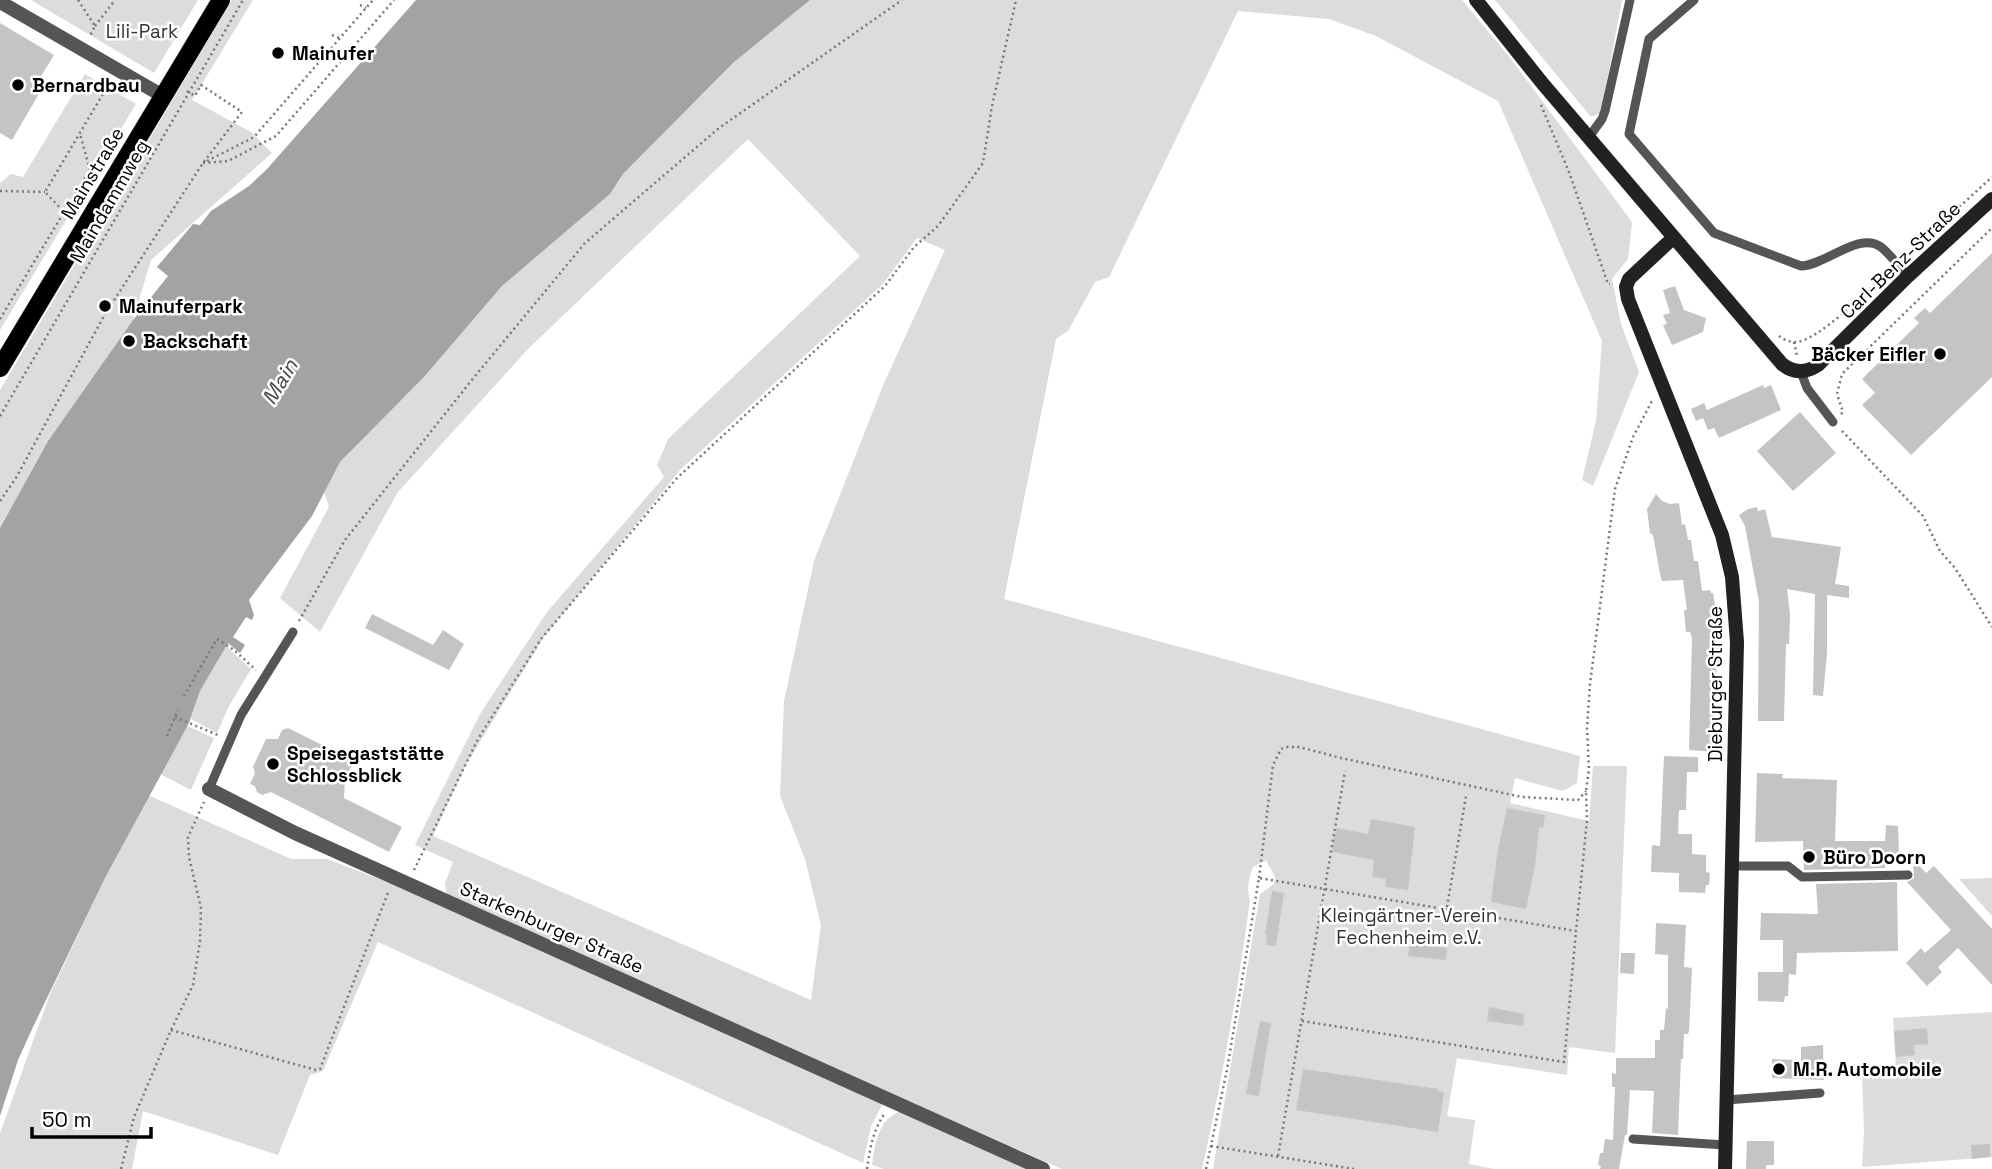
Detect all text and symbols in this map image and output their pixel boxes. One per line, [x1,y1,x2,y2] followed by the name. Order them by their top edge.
[106,19,178,44] park label: Lili-Park
[292,41,375,66] place label: Mainufer
[270,45,286,61] marker: Mainufer
[32,73,140,98] place label: Bernardbau
[10,77,26,93] marker: Bernardbau
[55,123,130,224] street label: Mainstraße
[64,135,155,267] street label: Maindammweg
[1835,196,1966,324] street label: Carl-Benz-Straße
[119,294,243,319] place label: Mainuferpark
[97,298,113,314] marker: Mainuferpark
[143,329,248,354] place label: Backschaft
[121,333,137,349] marker: Backschaft
[1811,342,1926,367] place label: Bäcker Eifler
[1932,346,1948,362] marker: Bäcker Eifler
[256,353,304,409] water label: Main
[1703,606,1728,762] street label: Dieburger Straße
[287,741,444,788] place label: Speisegaststätte Schlossblick
[265,756,281,772] marker: Speisegaststätte Schlossblick
[1823,845,1926,870] place label: Büro Doorn
[1801,849,1817,865] marker: Büro Doorn
[456,876,648,979] street label: Starkenburger Straße
[1321,903,1497,950] park label: Kleingärtner-Verein Fechenheim e.V.
[1793,1057,1942,1082] place label: M.R. Automobile
[1771,1061,1787,1077] marker: M.R. Automobile
[32,1096,150,1140] scale bar
[42,1106,92,1133] text: 50 m

